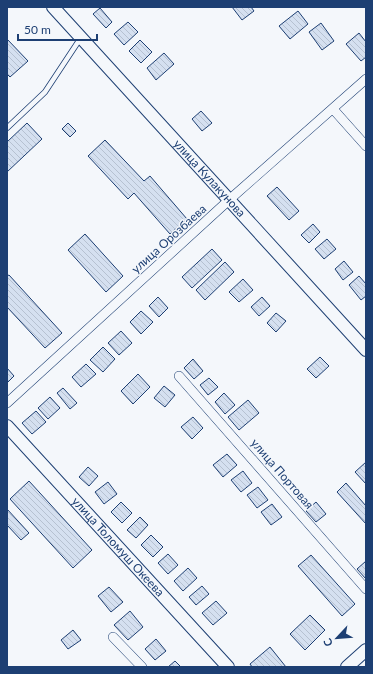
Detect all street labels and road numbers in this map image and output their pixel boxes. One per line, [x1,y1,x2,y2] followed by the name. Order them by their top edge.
[171,136,249,220] street label: улица Кулакунова
[128,201,209,276] street label: улица Орозбаева
[248,435,317,512] street label: улица Портовая
[69,494,168,599] street label: улица Толомуш Океева

